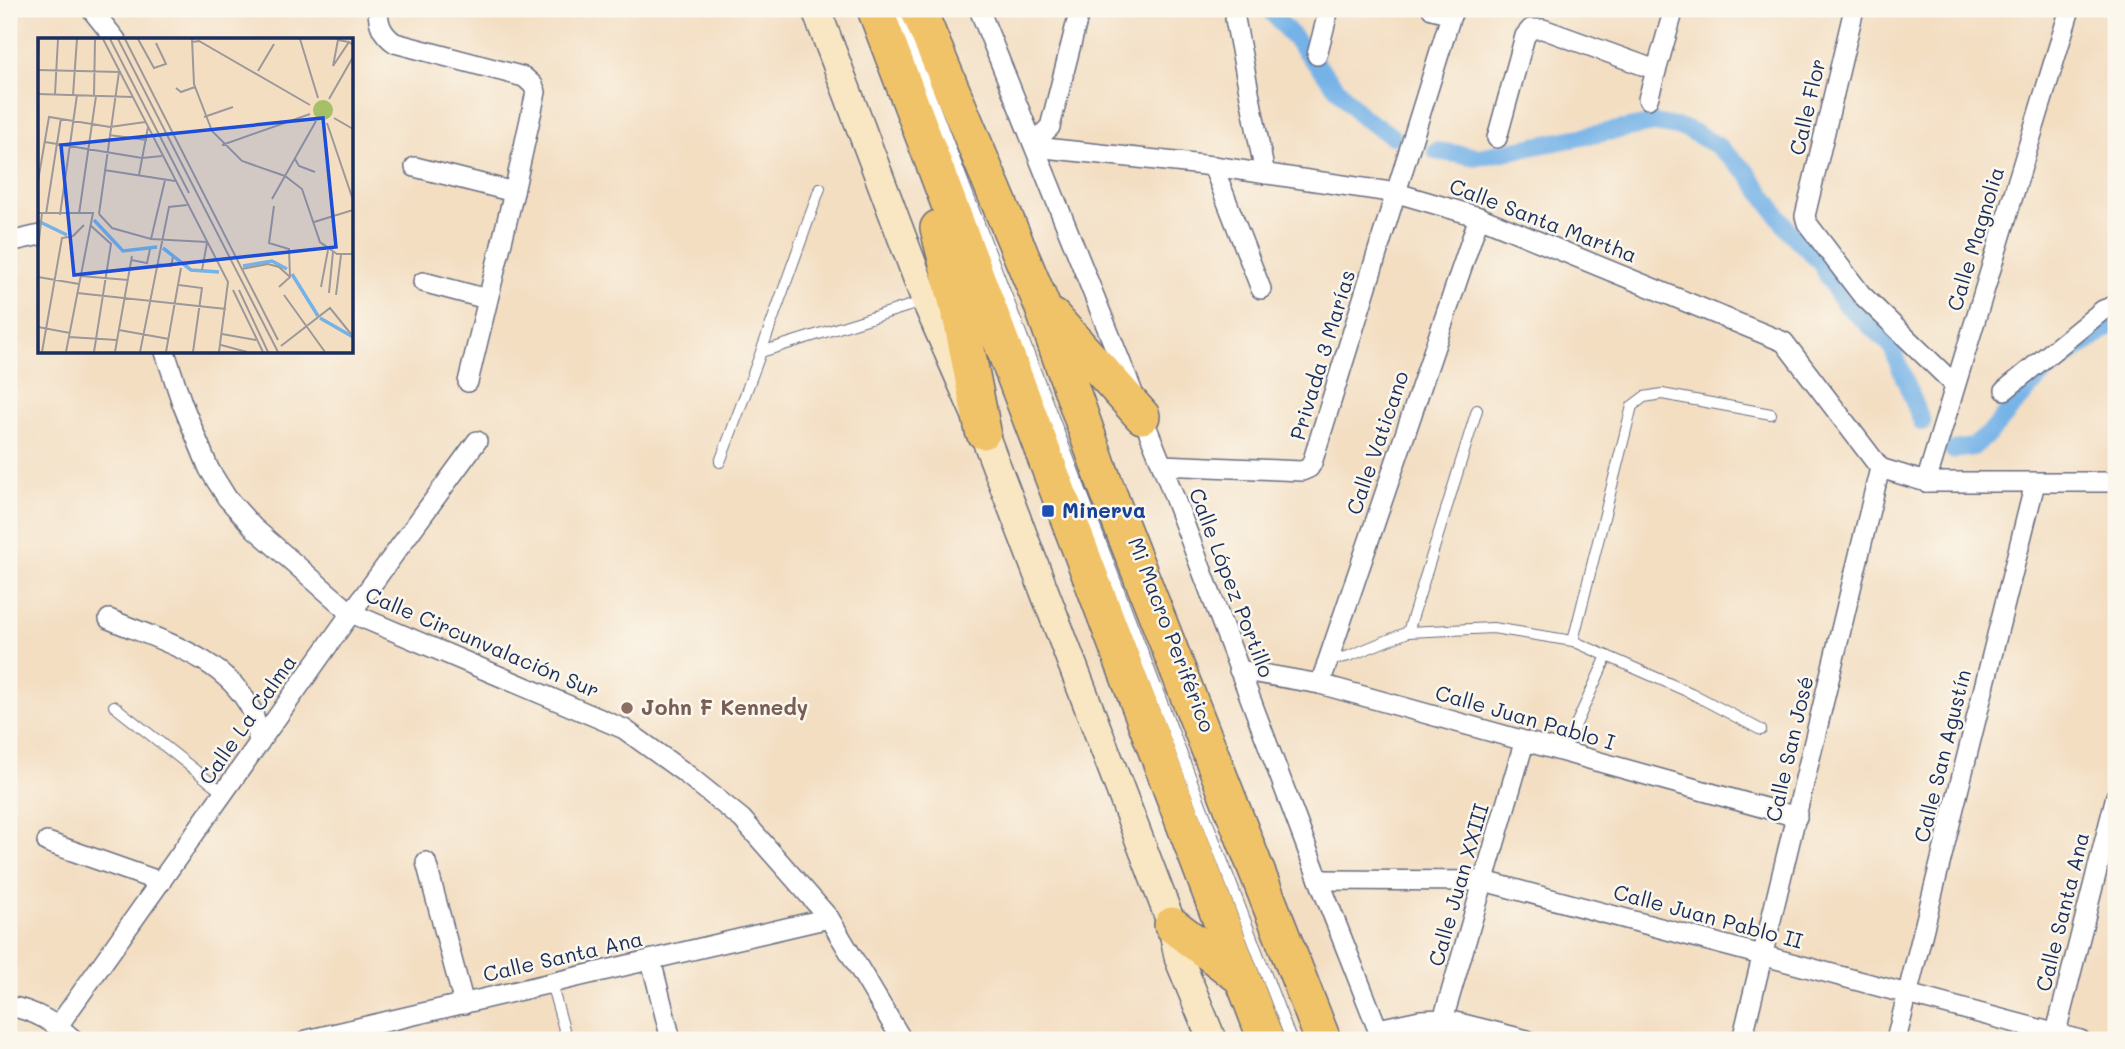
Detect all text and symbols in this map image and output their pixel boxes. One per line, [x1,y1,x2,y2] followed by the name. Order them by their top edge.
[38,38,354,354] inset map
[1782,56,1831,158] street label: Calle Flor
[1940,163,2009,314] street label: Calle Magnolia
[1446,171,1641,268] street label: Calle Santa Martha
[1283,266,1360,443] street label: Privada 3 Marías
[1339,367,1414,518] street label: Calle Vaticano
[1184,484,1281,681] street label: Calle López Portillo
[1062,496,1146,523] place label: Minerva
[1040,503,1056,519] marker: Minerva
[1123,533,1222,736] street label: Mi Macro Periférico
[361,580,604,703] street label: Calle Circunvalación Sur
[192,649,302,789] street label: Calle La Calma
[1907,666,1976,845] street label: Calle San Agustín
[1759,673,1818,824] street label: Calle San José
[1432,678,1618,755] street label: Calle Juan Pablo I
[641,693,808,721] place label: John F Kennedy
[619,700,635,716] marker: John F Kennedy
[1421,800,1494,969] street label: Calle Juan XXIII
[2029,829,2094,994] street label: Calle Santa Ana
[1611,877,1806,954] street label: Calle Juan Pablo II
[480,924,645,987] street label: Calle Santa Ana

